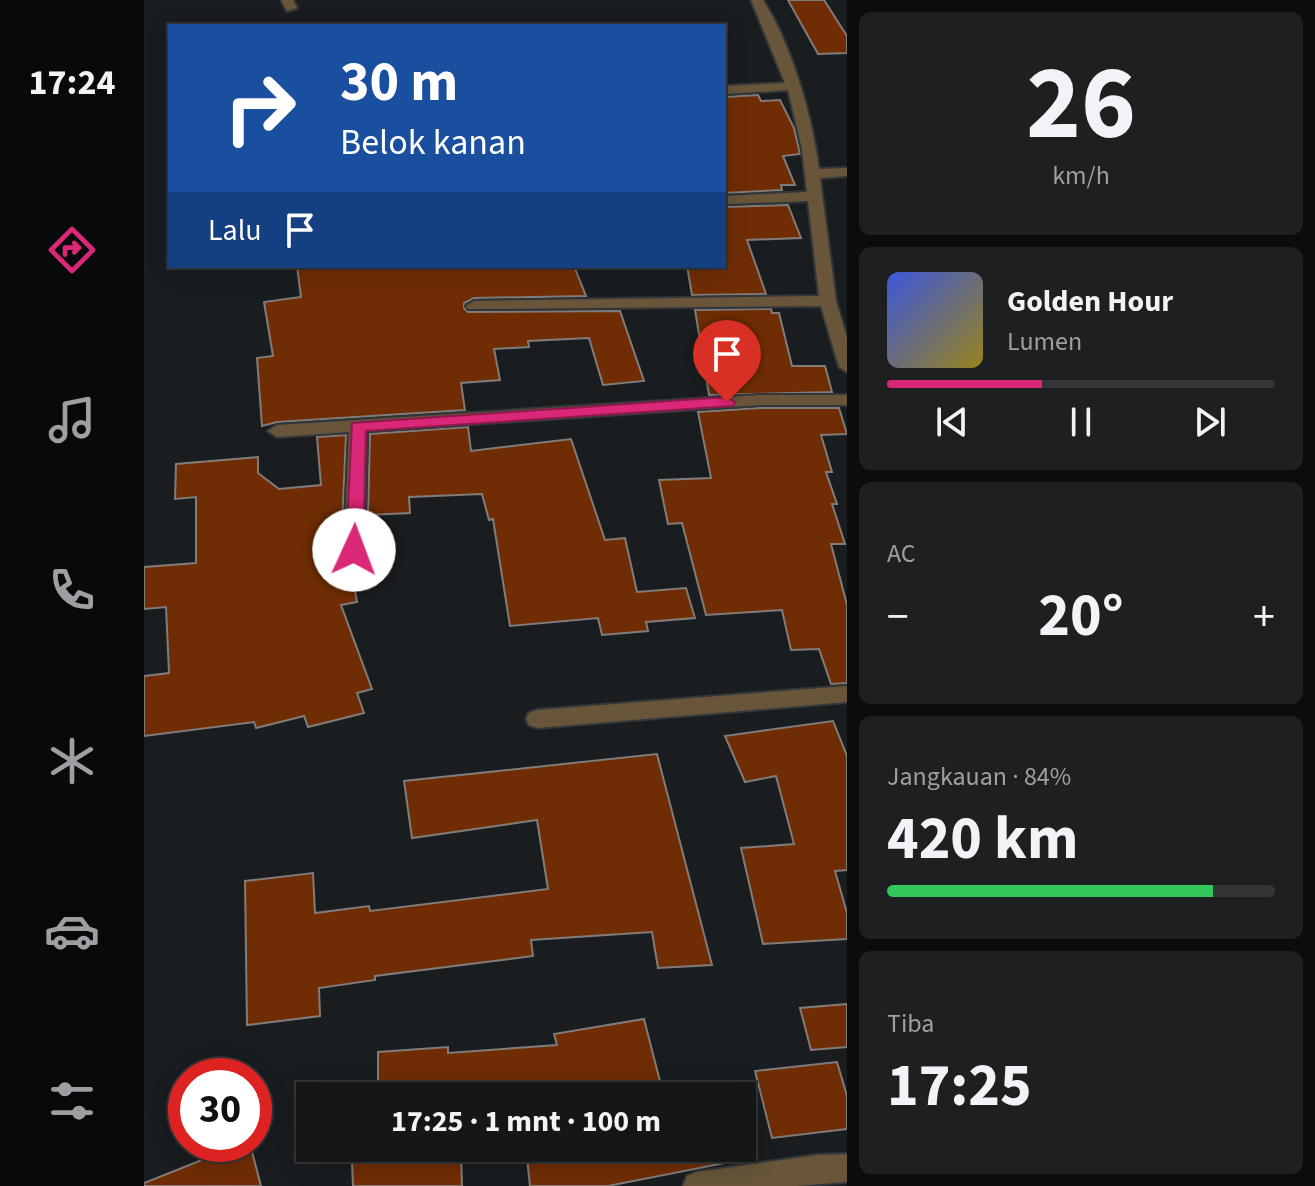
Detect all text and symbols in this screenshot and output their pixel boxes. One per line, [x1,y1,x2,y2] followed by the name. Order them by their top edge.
[1026,31,1136,179] text: 26
[340,43,458,122] text: 30 m
[208,56,312,160] icon: right
[29,57,115,108] text: 17:24
[340,117,526,168] text: Belok kanan
[1052,157,1110,194] text: km/h
[278,208,322,252] icon: arrive
[208,209,262,252] text: Lalu
[44,222,100,278] icon: directions
[1007,280,1173,323] text: Golden Hour
[693,320,761,402] pin
[1007,323,1082,360] text: Lumen
[705,332,749,376] icon: arrive
[44,392,100,448] icon: music
[930,400,974,444] icon: previous
[1059,400,1103,444] icon: pause
[1188,400,1232,444] icon: next
[312,508,396,592] position arrow
[887,535,916,572] text: AC
[44,562,100,618] icon: phone
[1038,574,1124,659] text: 20°
[887,586,909,649] text: −
[1253,586,1275,649] text: +
[44,733,100,789] icon: climate
[887,758,1071,795] text: Jangkauan · 84%
[887,797,1078,882] text: 420 km
[44,903,100,959] icon: car
[887,1005,934,1042] text: Tiba
[887,1044,1032,1129] text: 17:25
[168,1058,272,1162] speed limit sign: 30
[44,1073,100,1129] icon: filters
[391,1100,661,1143] text: 17:25 · 1 mnt · 100 m

